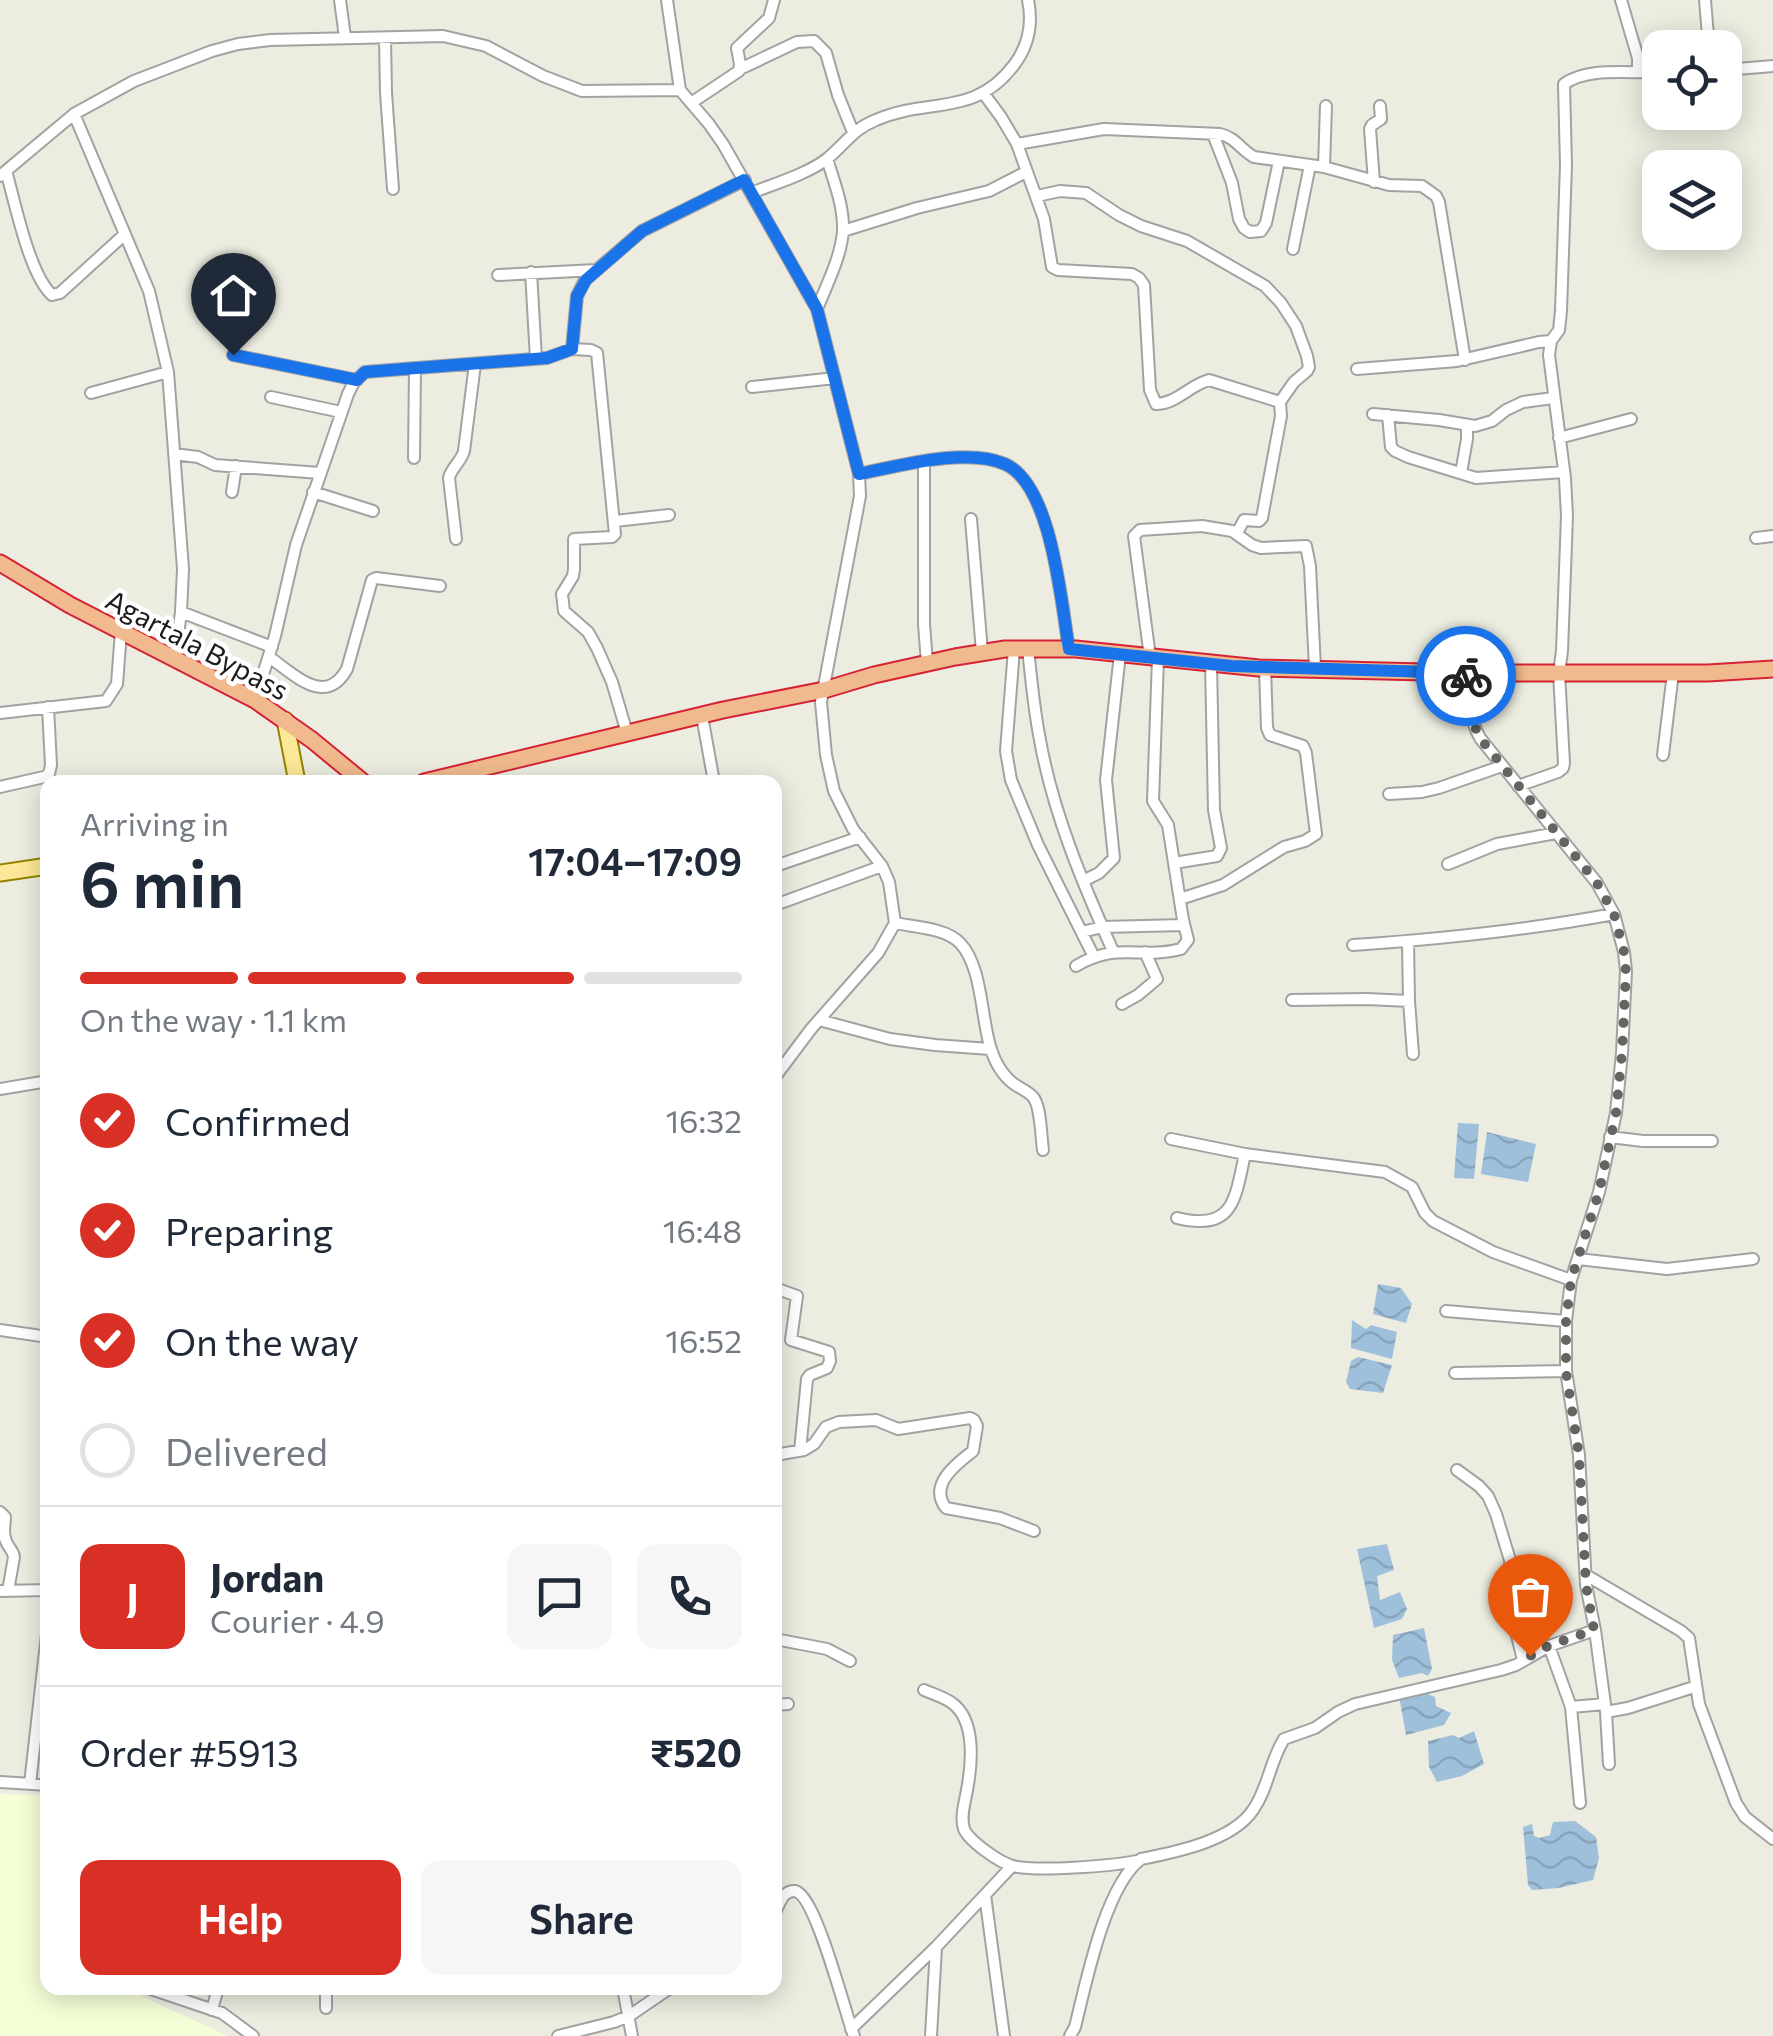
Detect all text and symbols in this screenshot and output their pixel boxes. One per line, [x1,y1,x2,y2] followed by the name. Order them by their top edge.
[1642,30,1742,250] map controls
[1642,30,1742,130] button: locate
[1642,150,1742,250] button: layers
[191,253,276,356] pin
[206,268,261,323] icon: home
[100,582,295,706] street label: Agartala Bypass
[1416,626,1516,726] courier
[1439,649,1494,704] icon: bike
[80,803,229,843] text: Arriving in
[528,837,742,884] text: 17:04–17:09
[80,841,244,920] text: 6 min
[80,999,347,1039] text: On the way · 1.1 km
[80,1093,135,1148] icon: check
[165,1097,351,1144] text: Confirmed
[665,1100,742,1140] text: 16:32
[80,1203,135,1258] icon: check
[165,1207,333,1254] text: Preparing
[663,1210,742,1250] text: 16:48
[80,1313,135,1368] icon: check
[165,1317,359,1364] text: On the way
[665,1320,742,1360] text: 16:52
[165,1427,328,1474] text: Delivered
[507,1544,612,1649] button: chat
[637,1544,742,1649] button: phone
[210,1553,324,1600] text: Jordan
[1488,1554,1573,1657] pin
[1503,1569,1558,1624] icon: bag
[126,1573,139,1620] text: J
[210,1600,385,1640] text: Courier · 4.9
[80,1728,299,1775] text: Order #5913
[650,1728,742,1775] text: ₹520
[80,1860,401,1975] button: Help
[421,1860,742,1975] button: Share

